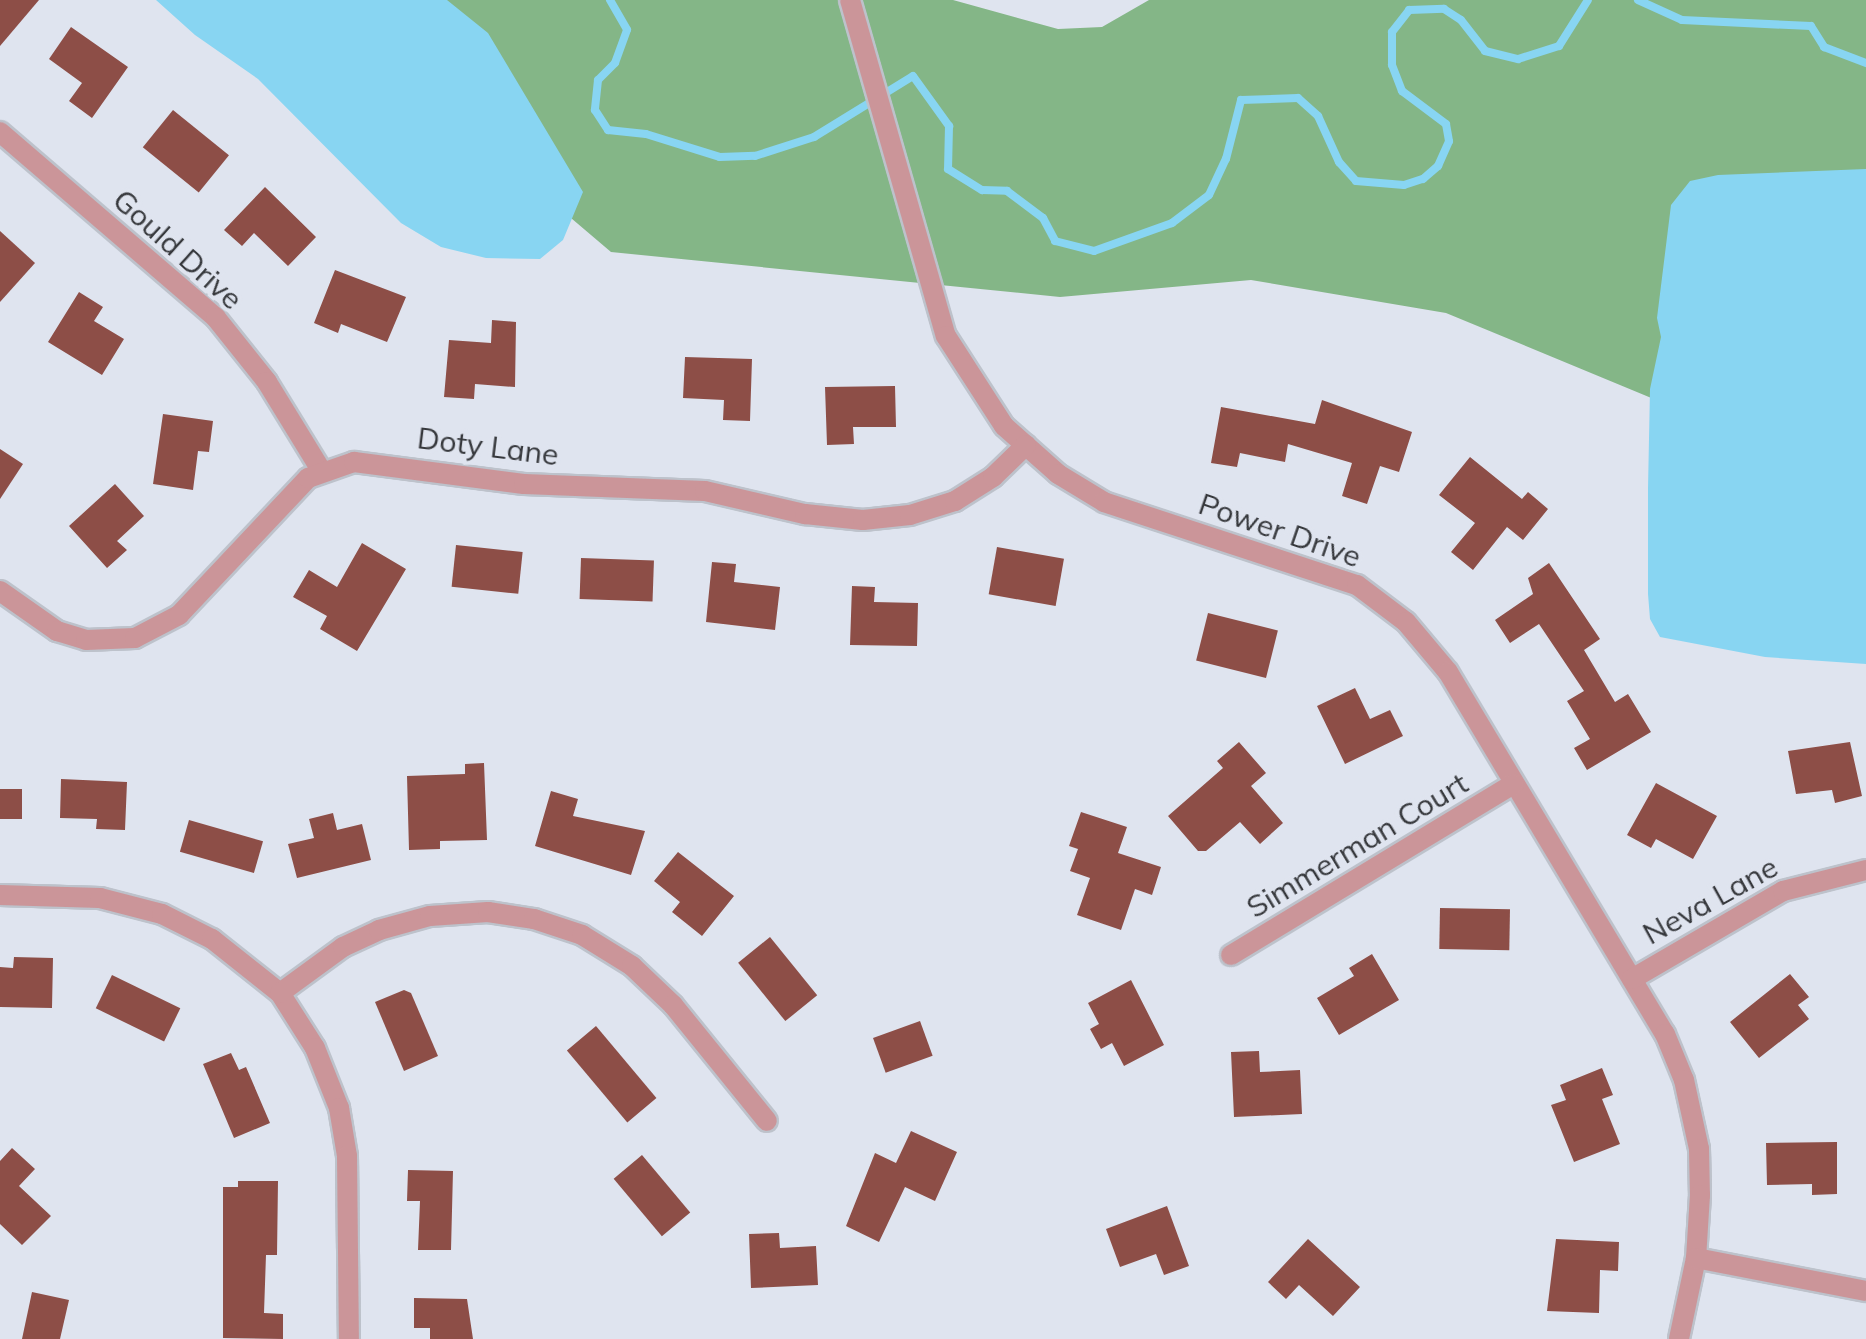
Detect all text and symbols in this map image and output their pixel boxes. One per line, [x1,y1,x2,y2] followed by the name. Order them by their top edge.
[106,181,250,317] street label: Gould Drive
[415,419,561,473] street label: Doty Lane
[1194,485,1366,575] street label: Power Drive
[1240,765,1474,925] street label: Simmerman Court
[1636,848,1784,952] street label: Neva Lane

